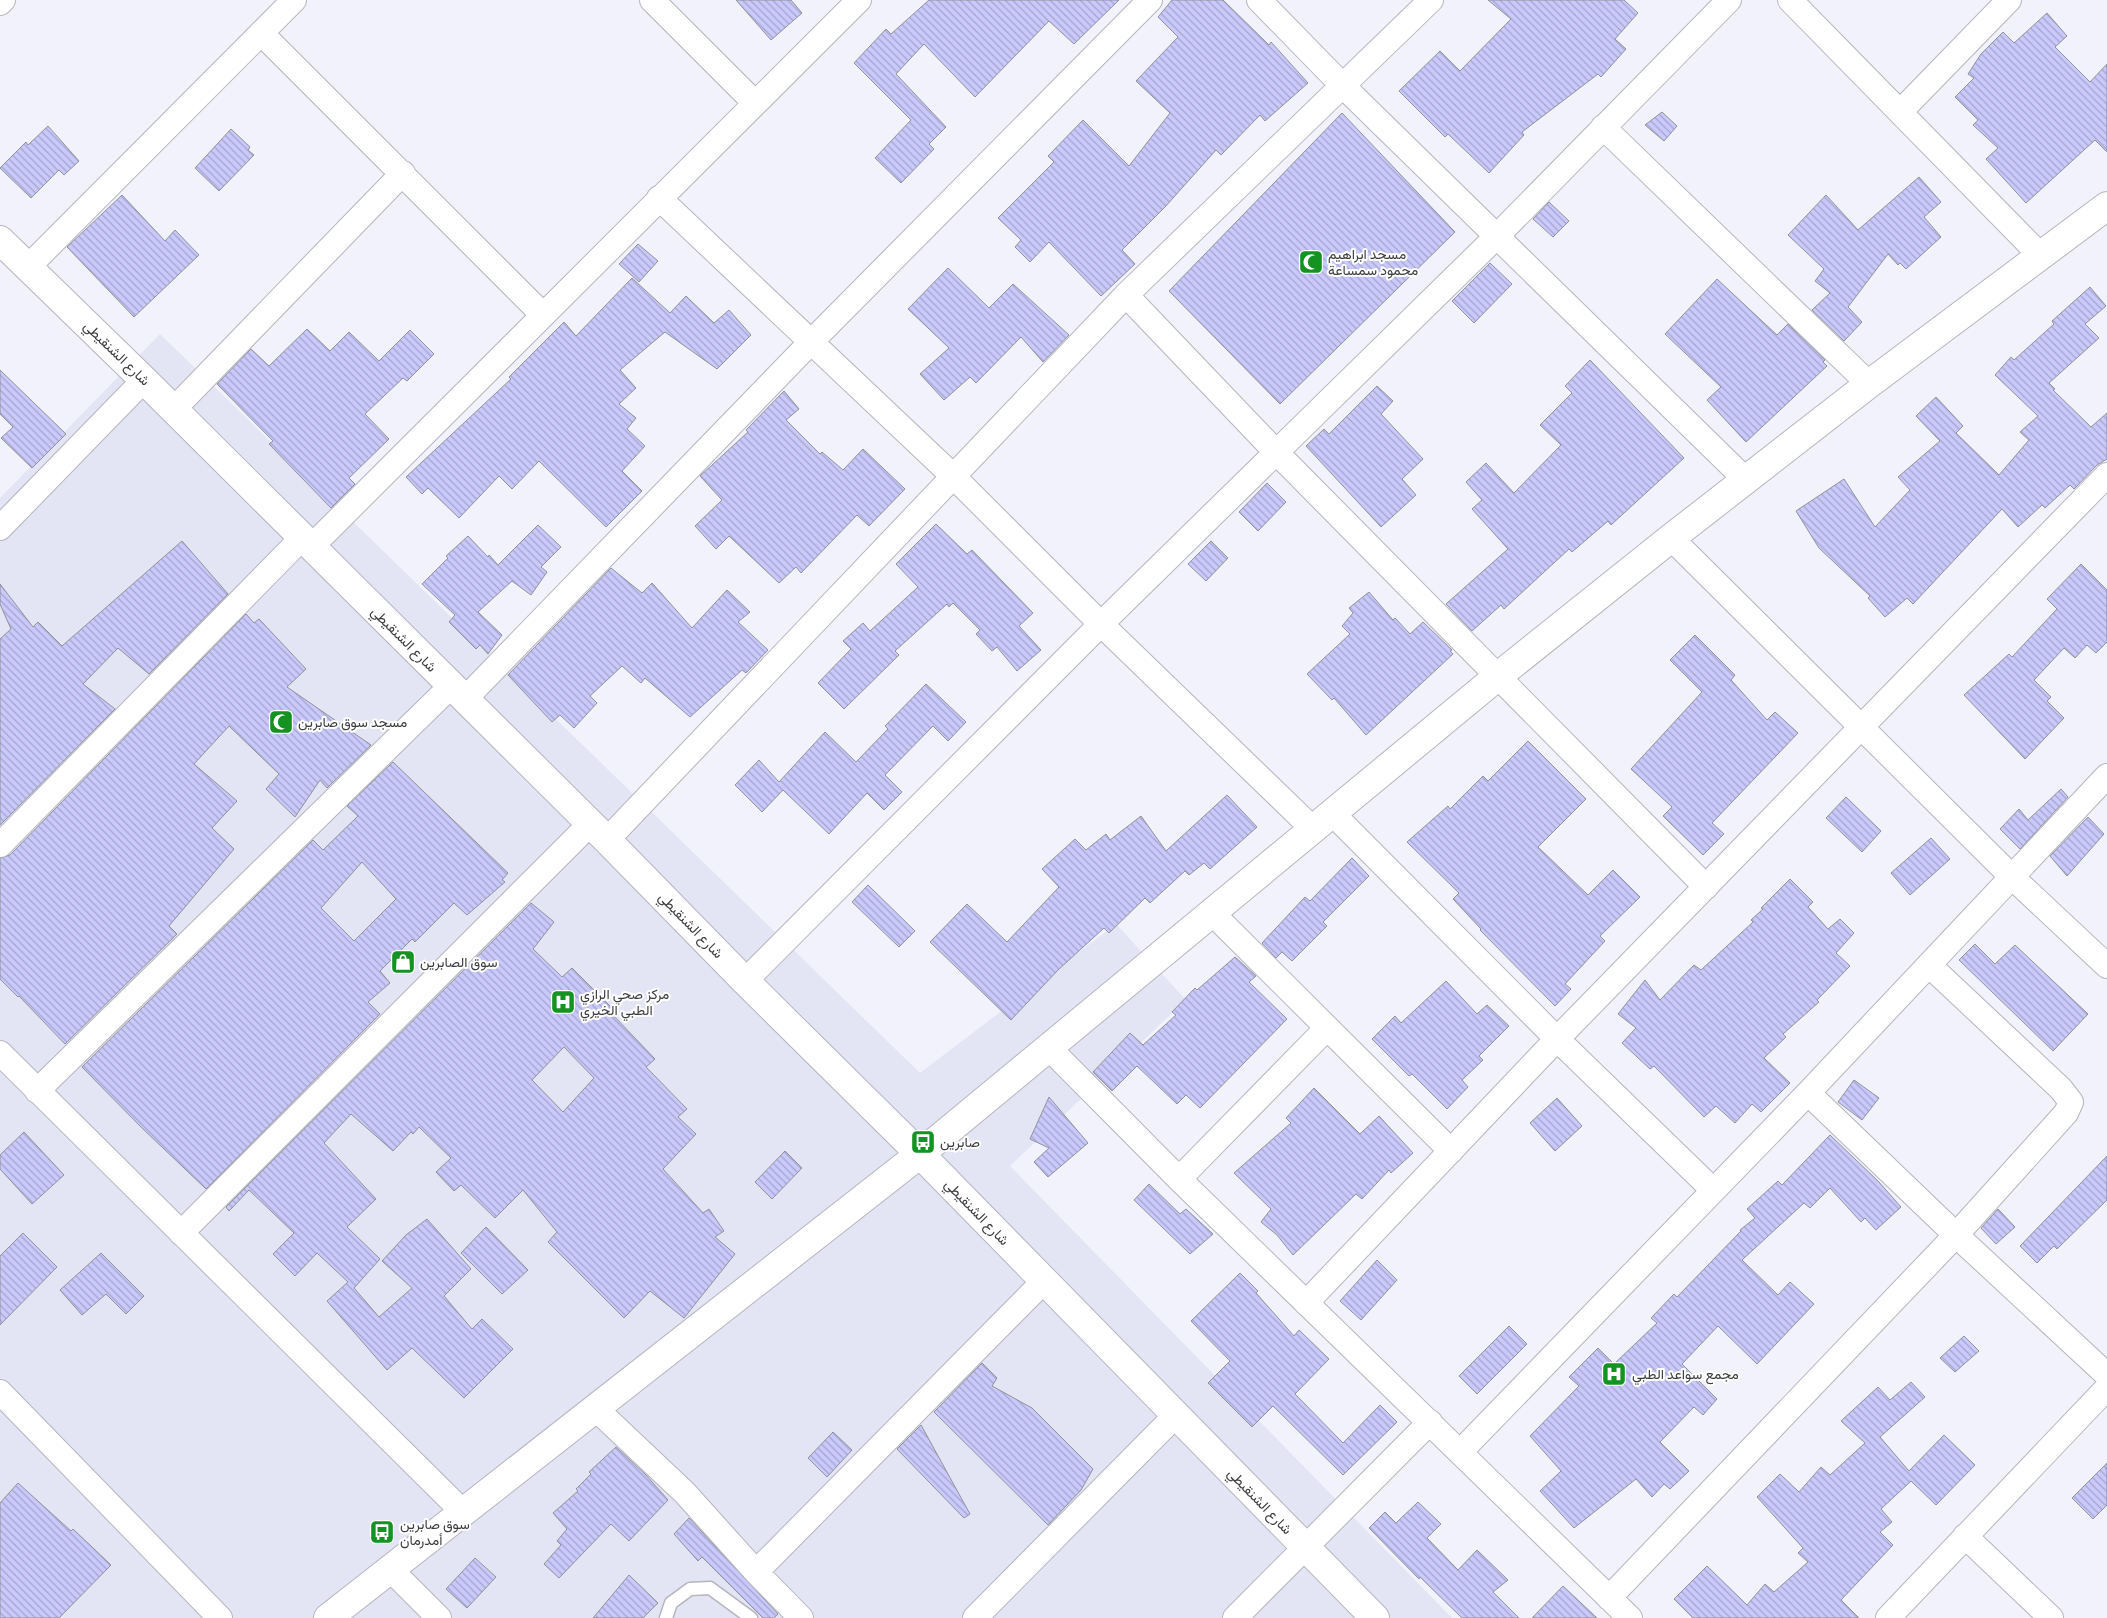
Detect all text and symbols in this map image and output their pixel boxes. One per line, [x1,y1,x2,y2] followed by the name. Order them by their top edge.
[1328,246,1418,279] place label: مسجد ابراهيم محمود سمساعة
[1298,249,1324,275] mosque icon: مسجد ابراهيم محمود سمساعة
[78,317,153,391] street label: شارع الشنقيطي
[365,603,440,678] street label: شارع الشنقيطي
[268,709,294,735] mosque icon: مسجد سوق صابرين
[298,714,407,731] place label: مسجد سوق صابرين
[653,889,727,964] street label: شارع الشنقيطي
[390,949,416,975] shop icon: سوق الصابرين
[420,954,498,971] place label: سوق الصابرين
[580,986,669,1022] place label: مركز صحي الرازي الطبي الخيري
[550,989,576,1015] hospital icon: مركز صحي الرازي الطبي الخيري
[910,1129,936,1155] bus stop icon: صابرين
[940,1134,980,1151] place label: صابرين
[939,1176,1013,1251] street label: شارع الشنقيطي
[1601,1361,1627,1387] hospital icon: مجمع سواعد الطبي
[1632,1366,1739,1386] place label: مجمع سواعد الطبي
[1222,1465,1296,1540] street label: شارع الشنقيطي
[400,1516,470,1549] place label: سوق صابرين أمدرمان
[369,1519,395,1545] bus stop icon: سوق صابرين أمدرمان

